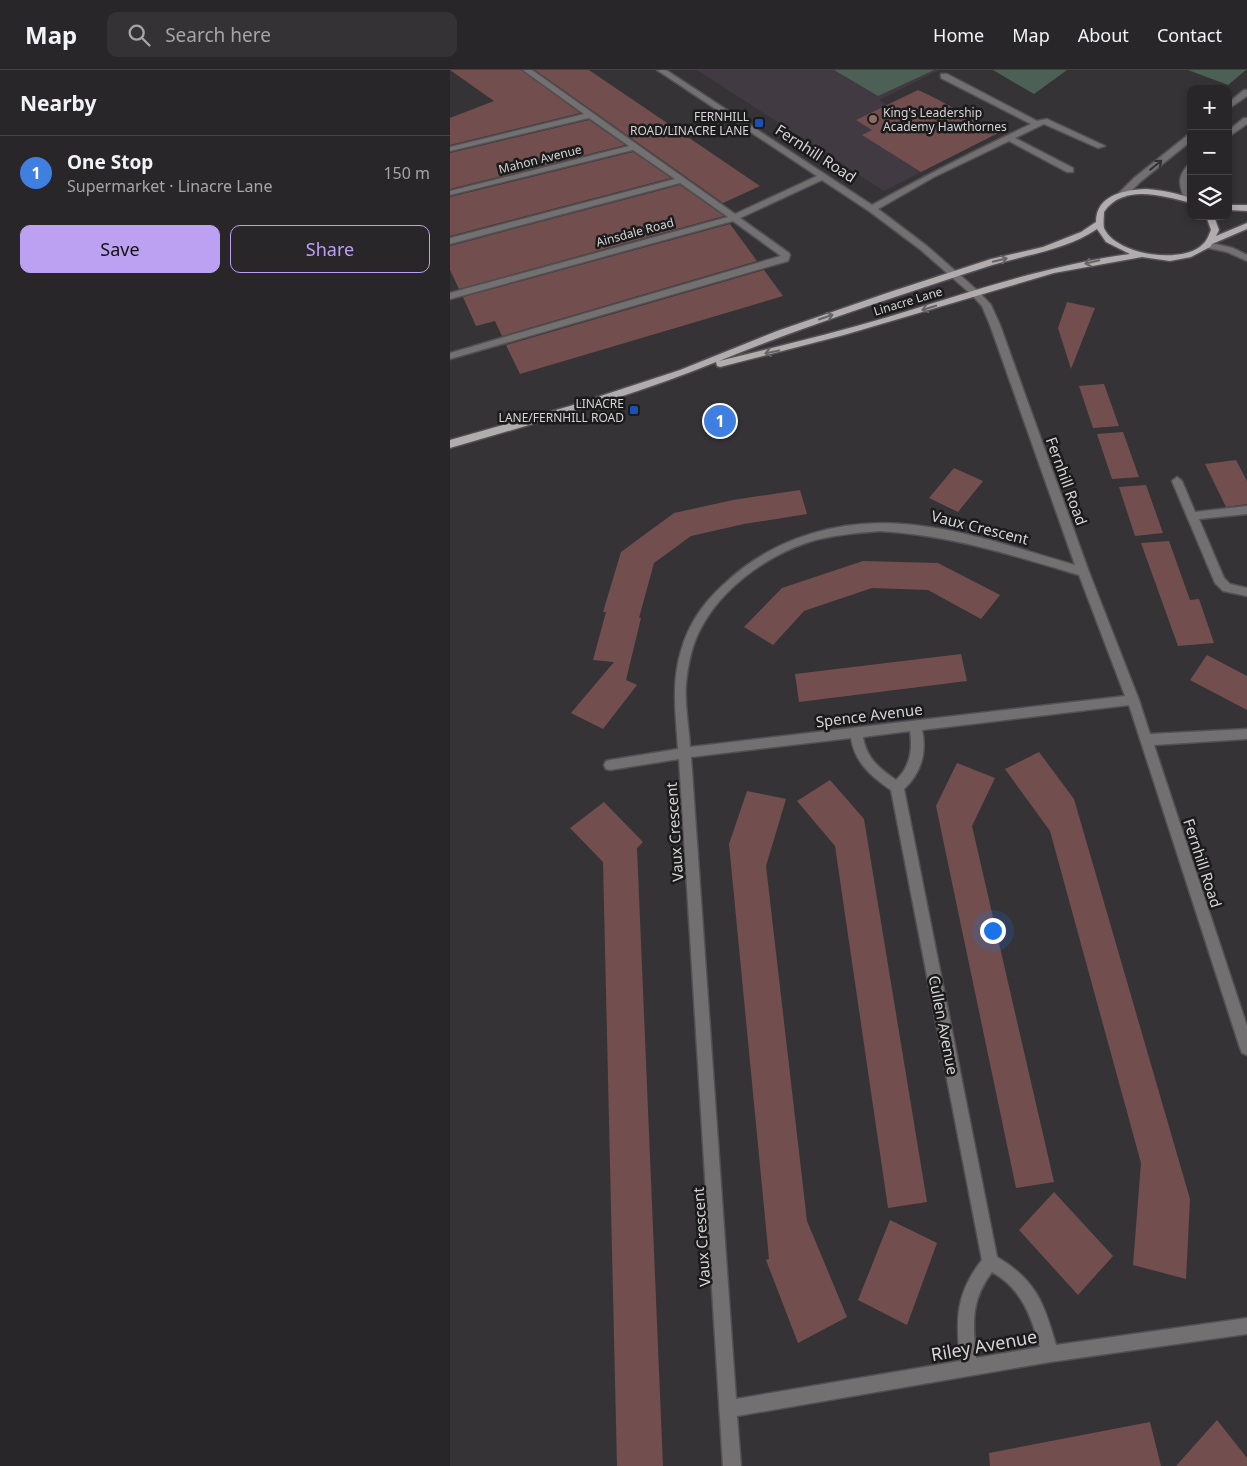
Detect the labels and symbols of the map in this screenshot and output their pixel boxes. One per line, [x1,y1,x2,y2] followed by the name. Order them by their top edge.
[883,104,1007,135] place label: King's Leadership Academy Hawthornes
[630,108,749,139] place label: FERNHILL ROAD/LINACRE LANE
[867,113,879,125] marker: King's Leadership Academy Hawthornes
[753,117,765,129] marker: FERNHILL ROAD/LINACRE LANE
[772,119,860,187] street label: Fernhill Road
[497,140,583,178] street label: Mahon Avenue
[1149,160,1162,171] one-way arrow
[594,213,676,251] street label: Ainsdale Road
[991,255,1007,264] one-way arrow
[1085,258,1101,267] one-way arrow
[872,282,945,320] street label: Linacre Lane
[921,303,937,313] one-way arrow
[818,312,833,321] one-way arrow
[765,348,781,357] one-way arrow
[499,395,624,426] place label: LINACRE LANE/FERNHILL ROAD
[704,402,736,440] pin: 1
[628,404,640,416] marker: LINACRE LANE/FERNHILL ROAD
[1042,434,1092,528] street label: Fernhill Road
[929,505,1031,549] street label: Vaux Crescent
[814,699,924,731] street label: Spence Avenue
[661,781,687,882] street label: Vaux Crescent
[1179,816,1227,910] street label: Fernhill Road
[980,918,1006,944] your location
[925,974,963,1076] street label: Cullen Avenue
[688,1186,714,1287] street label: Vaux Crescent
[929,1324,1039,1366] street label: Riley Avenue

